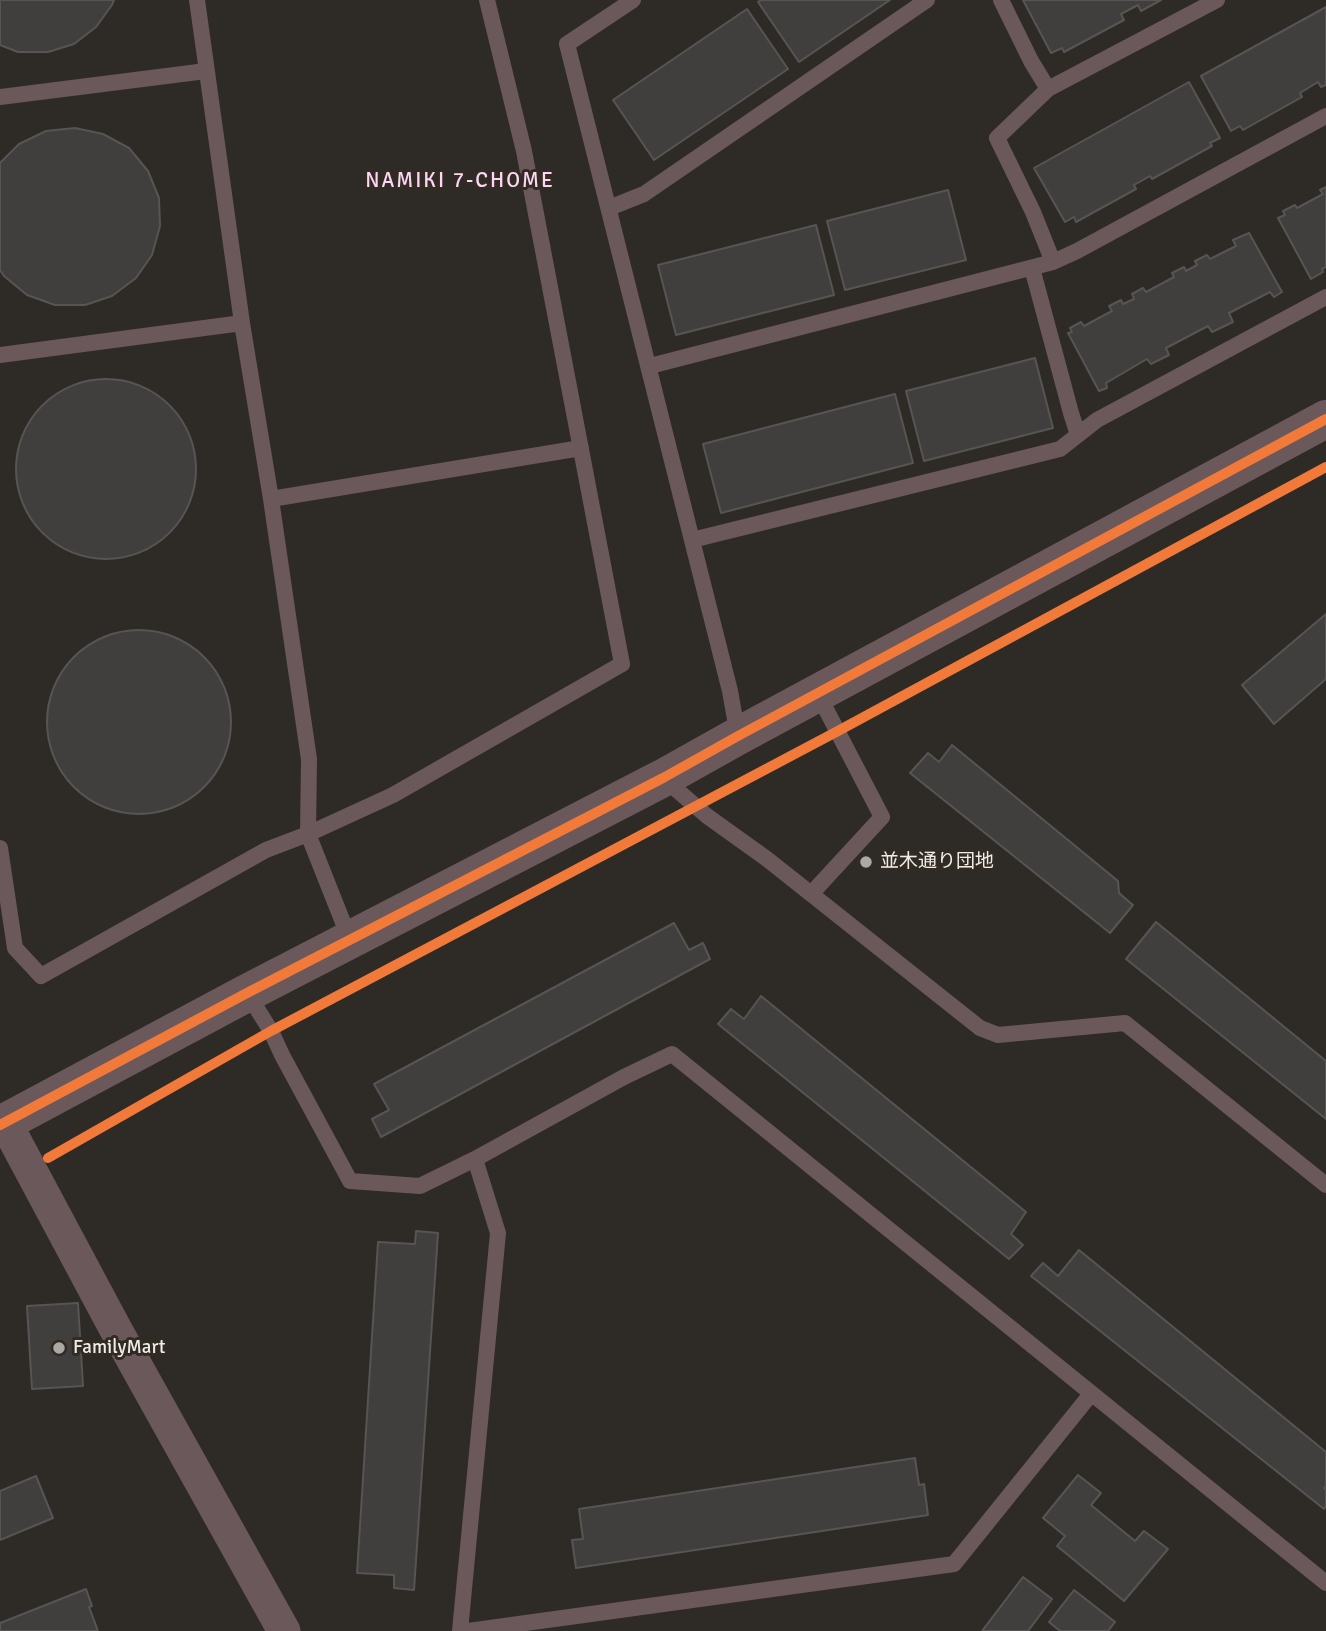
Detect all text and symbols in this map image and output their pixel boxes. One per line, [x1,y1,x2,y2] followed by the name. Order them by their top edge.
[367,168,553,194] district label: NAMIKI 7-CHOME
[880,851,994,873] place label: 並木通り団地
[858,854,874,870] marker: 並木通り団地
[73,1337,165,1359] place label: FamilyMart
[51,1340,67,1356] marker: FamilyMart

